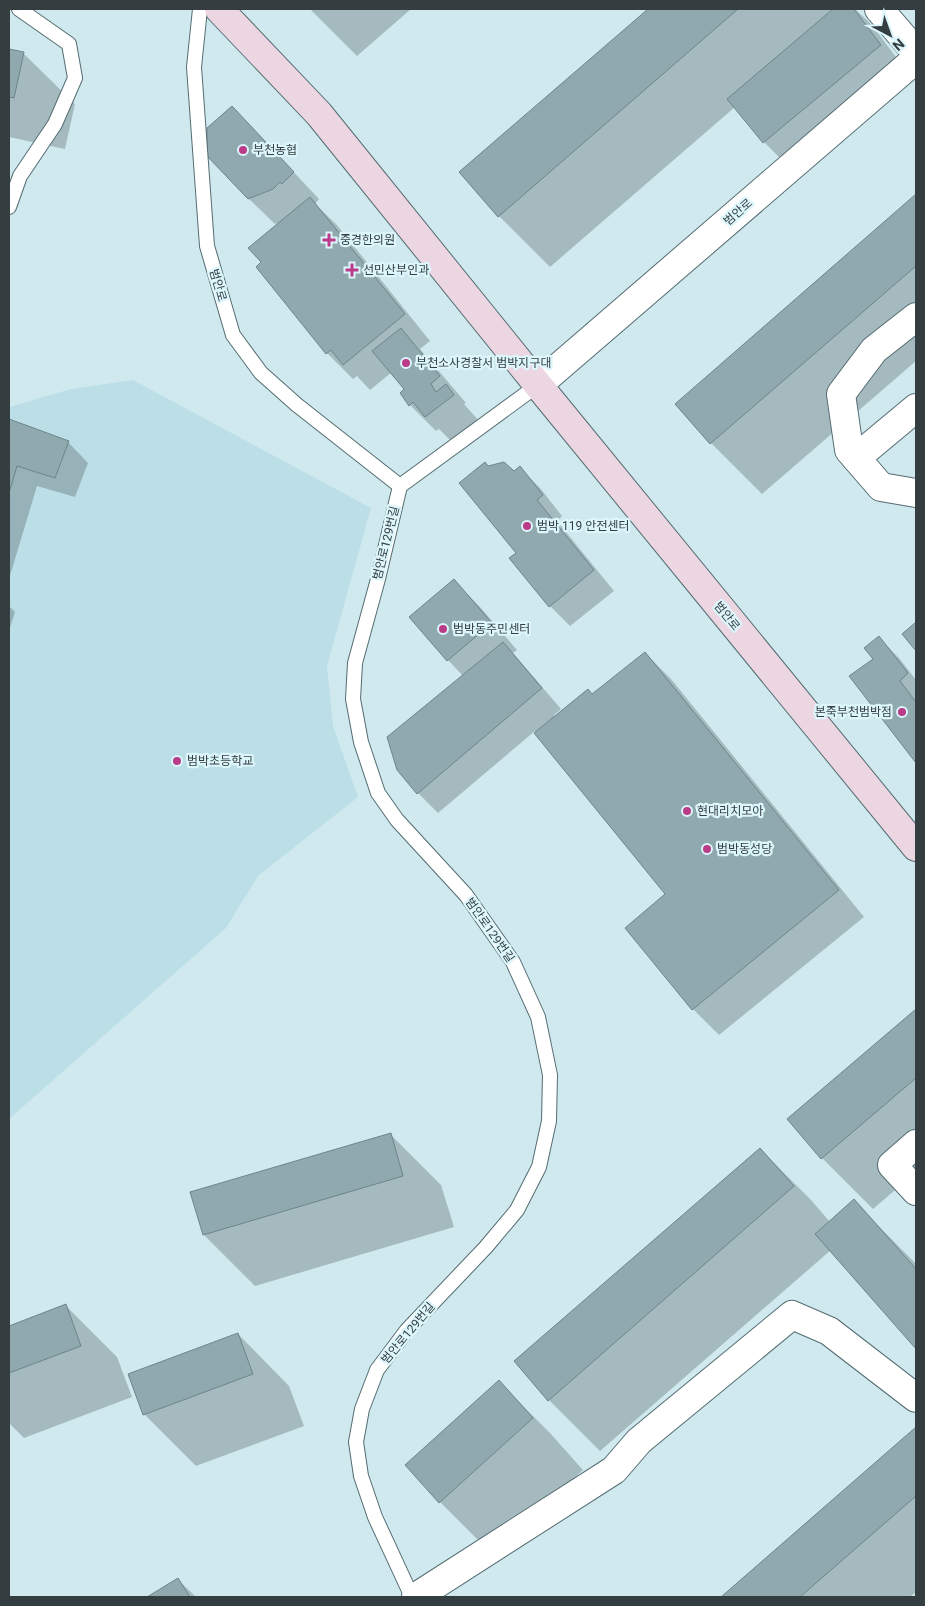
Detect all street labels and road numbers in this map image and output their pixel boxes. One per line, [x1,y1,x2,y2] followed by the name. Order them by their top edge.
[721,196,755,228] street label: 범안로
[207,267,229,303] street label: 범안로
[370,505,402,581] street label: 범안로129번길
[711,599,743,633] street label: 범안로
[463,895,517,965] street label: 범안로129번길
[378,1300,438,1366] street label: 범안로129번길

